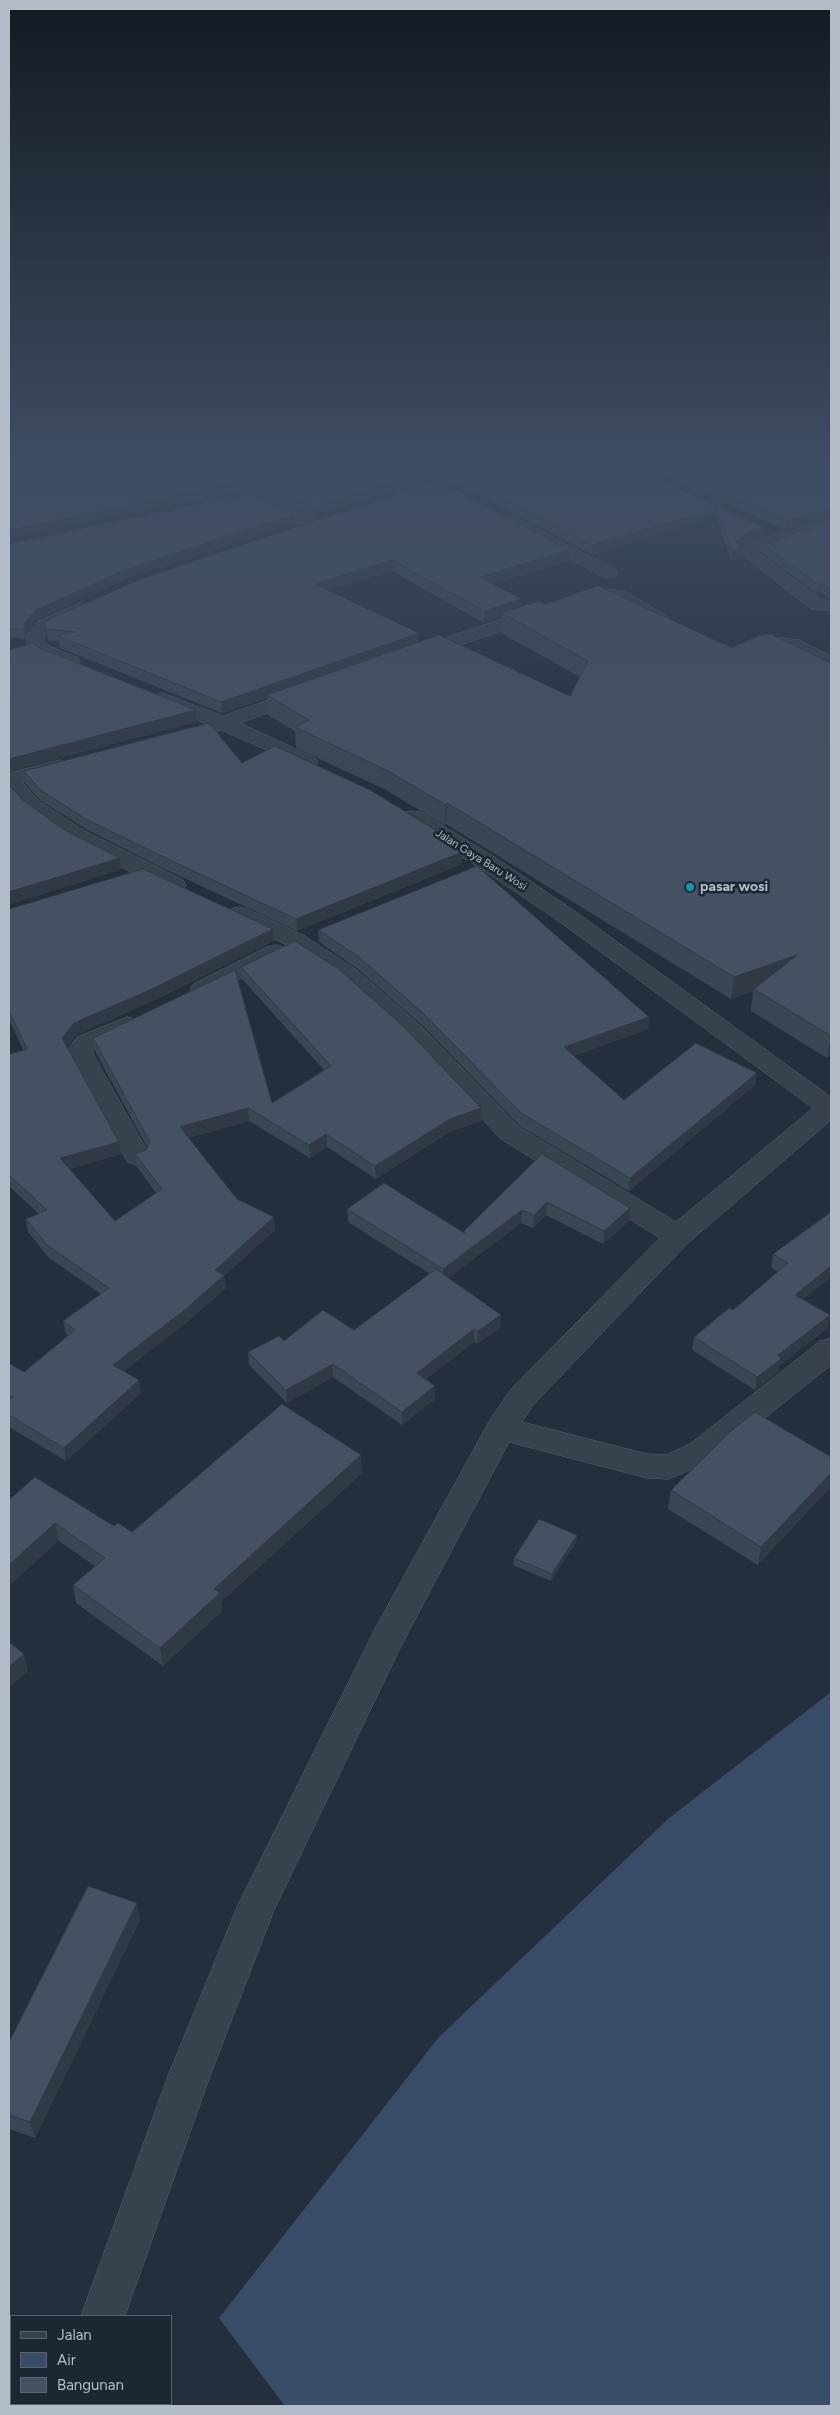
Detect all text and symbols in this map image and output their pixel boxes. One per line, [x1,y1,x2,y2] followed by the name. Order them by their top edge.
[433,827,529,893] street label: Jalan Gaya Baru Wosi
[700,879,768,895] place label: pasar wosi
[684,881,696,893] marker: pasar wosi
[10,2315,172,2405] legend
[57,2326,92,2344] text: Jalan
[57,2351,76,2369] text: Air
[57,2376,124,2394] text: Bangunan

